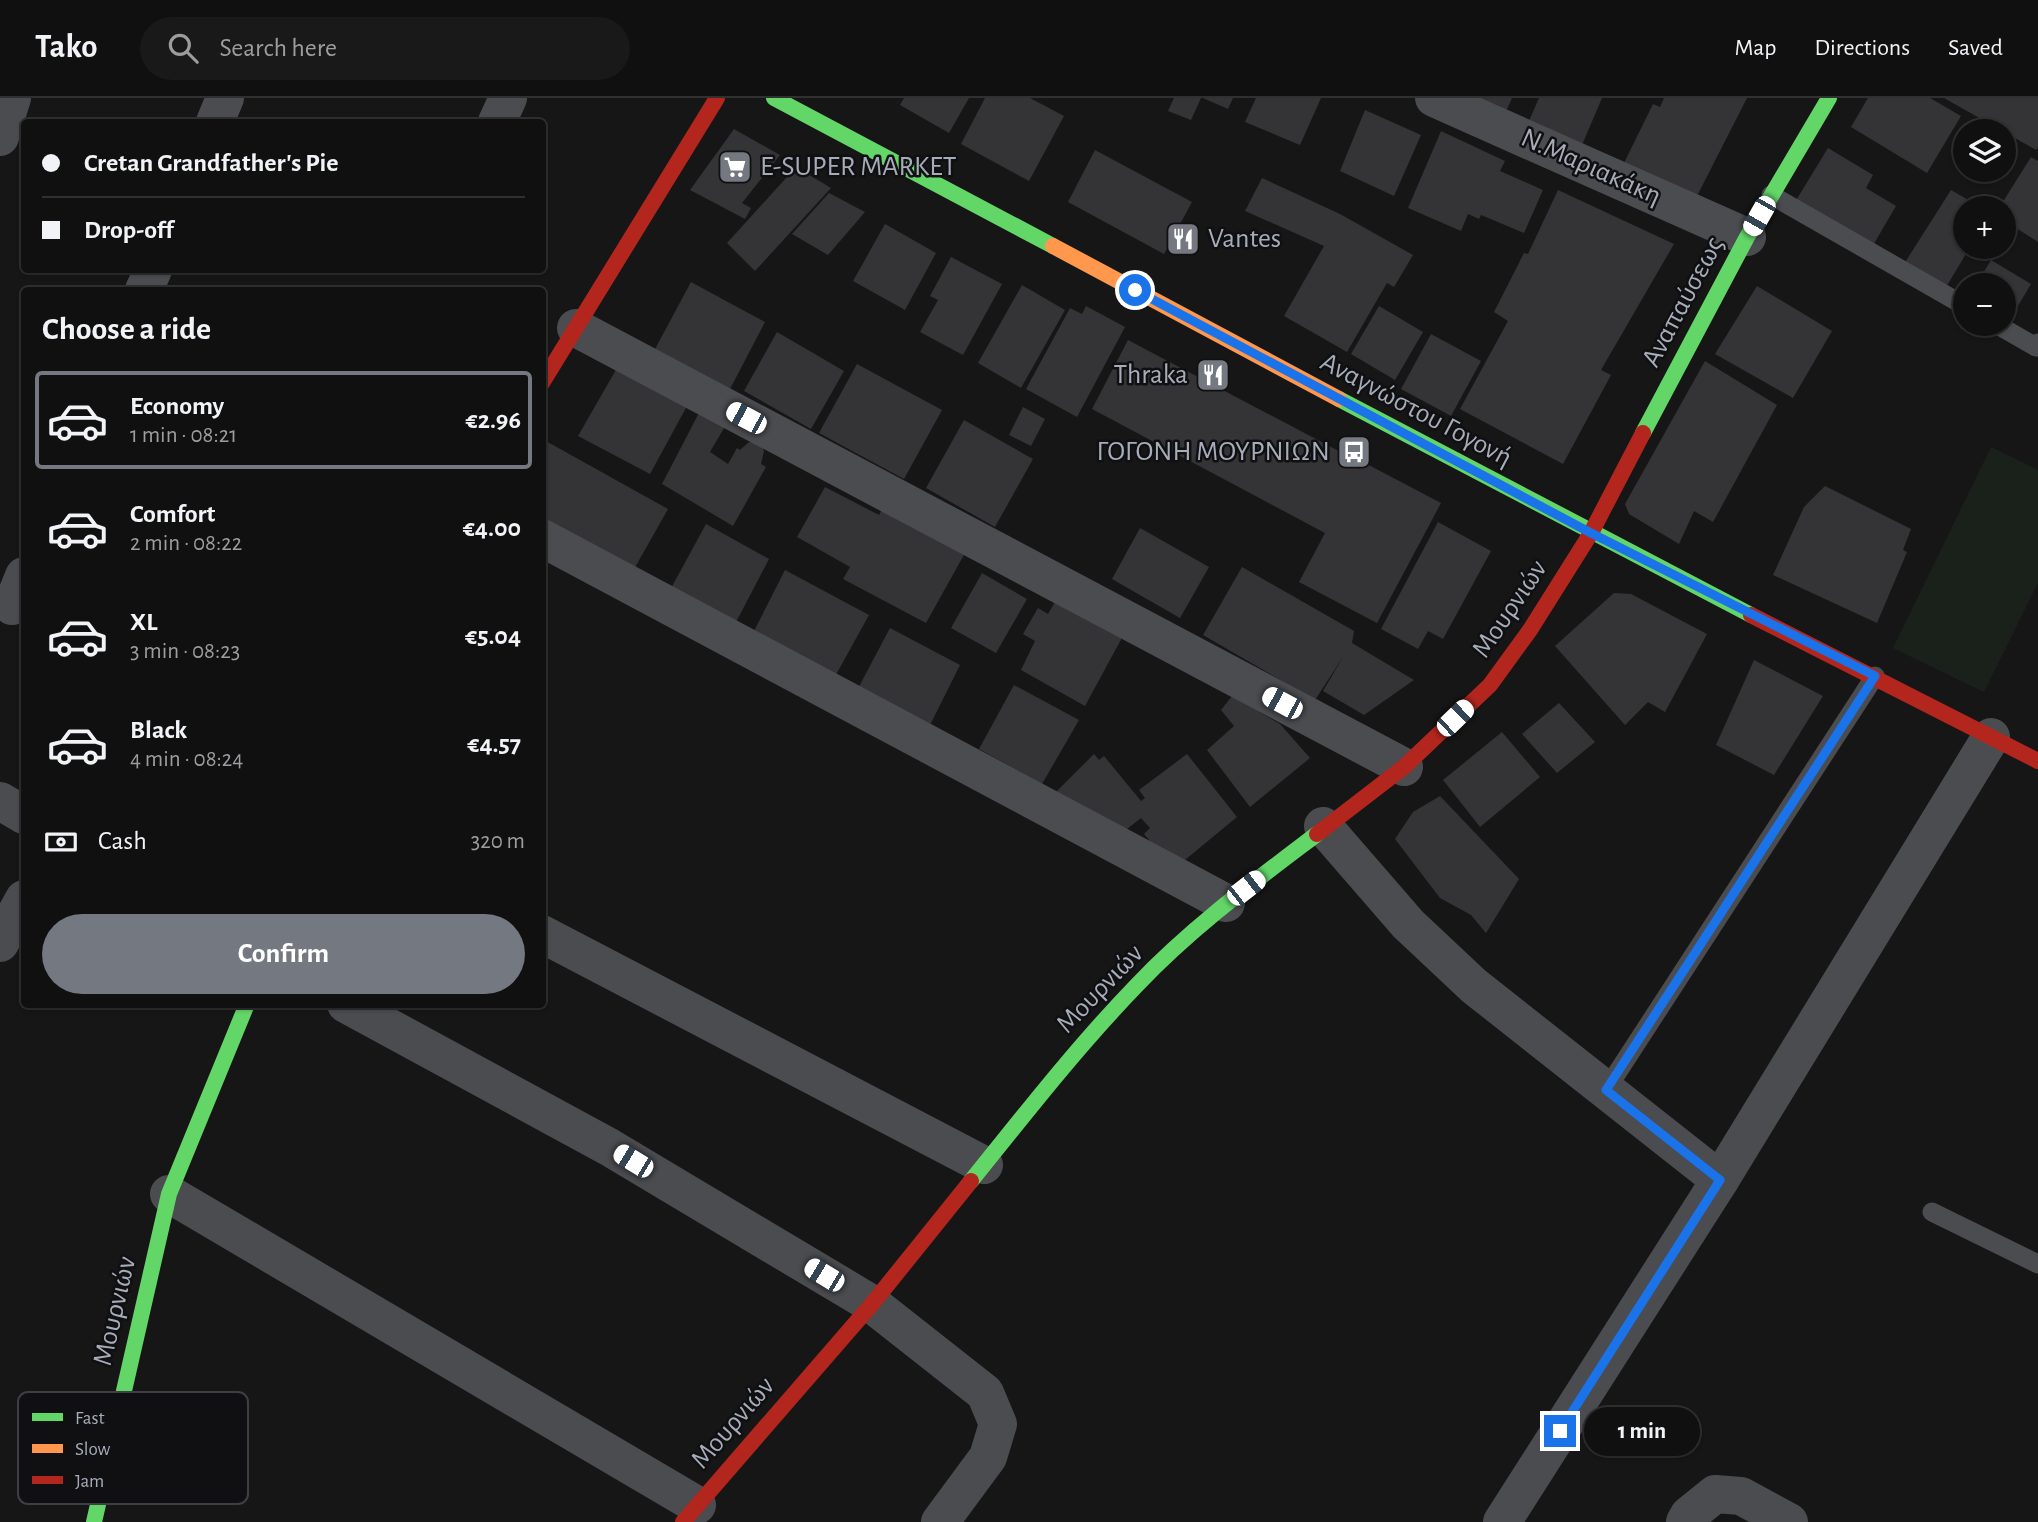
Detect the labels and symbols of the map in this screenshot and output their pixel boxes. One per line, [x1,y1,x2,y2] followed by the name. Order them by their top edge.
[1517,124,1665,210] street label: Ν.Μαριακάκη
[716,148,754,186] supermarket icon: E-SUPER MARKET
[760,153,957,181] place label: E-SUPER MARKET
[1740,193,1779,239] car
[1164,220,1202,258] restaurant icon: Vantes
[1208,225,1281,253] place label: Vantes
[1637,232,1729,372] street label: Αναπαύσεως
[1119,274,1151,306] route start
[1316,348,1516,472] street label: Αναγνώστου Γογονή
[1194,356,1232,394] restaurant icon: Thraka
[1113,361,1188,389] place label: Thraka
[723,399,770,437] car
[1335,433,1373,471] bus stop icon: ΓΟΓΟΝΗ ΜΟΥΡΝΙΩΝ
[1097,438,1330,466] place label: ΓΟΓΟΝΗ ΜΟΥΡΝΙΩΝ
[1467,555,1553,663] street label: Μουρνιών
[1259,684,1306,722] car
[1433,696,1478,740] car
[1223,867,1270,909] car
[1051,939,1149,1039] street label: Μουρνιών
[610,1141,657,1181] car
[89,1254,141,1368] street label: Μουρνιών
[801,1255,848,1295] car
[686,1372,780,1474] street label: Μουρνιών
[18,1392,248,1504] legend
[1584,1406,1700,1456] callout: 1 min
[75,1409,105,1428] text: Fast
[1544,1415,1576,1447] route end
[75,1440,111,1459] text: Slow
[75,1472,104,1491] text: Jam

